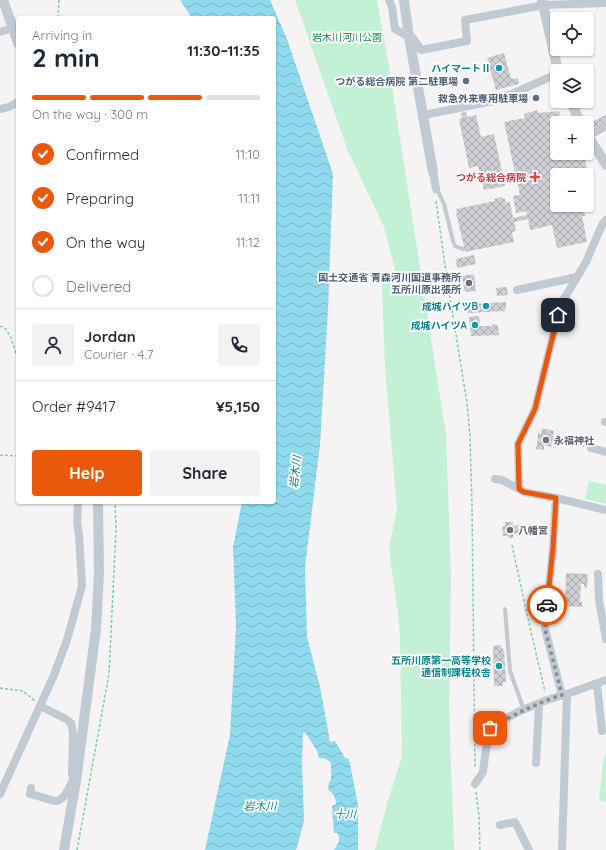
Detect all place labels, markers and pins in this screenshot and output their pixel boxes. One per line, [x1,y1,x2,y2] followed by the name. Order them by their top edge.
[431,62,491,75] place label: ハイマートⅡ
[494,63,504,73] marker: ハイマートⅡ
[335,75,458,88] place label: つがる総合病院 第二駐車場
[461,76,471,86] marker: つがる総合病院 第二駐車場
[438,92,528,105] place label: 救急外来専用駐車場
[531,93,541,103] marker: 救急外来専用駐車場
[456,171,526,184] place label: つがる総合病院
[529,171,541,183] marker: つがる総合病院
[318,271,461,296] place label: 国土交通省 青森河川国道事務所 五所川原出張所
[464,278,474,288] marker: 国土交通省 青森河川国道事務所 五所川原出張所
[541,298,575,332] pin
[422,300,478,313] place label: 成城ハイツB
[481,301,491,311] marker: 成城ハイツB
[411,319,468,332] place label: 成城ハイツA
[470,320,480,330] marker: 成城ハイツA
[554,434,595,447] place label: 永福神社
[541,435,551,445] marker: 永福神社
[518,524,548,537] place label: 八幡宮
[505,525,515,535] marker: 八幡宮
[391,654,491,679] place label: 五所川原第一高等学校 通信制課程校舎
[494,661,504,671] marker: 五所川原第一高等学校 通信制課程校舎
[473,711,507,745] pin

